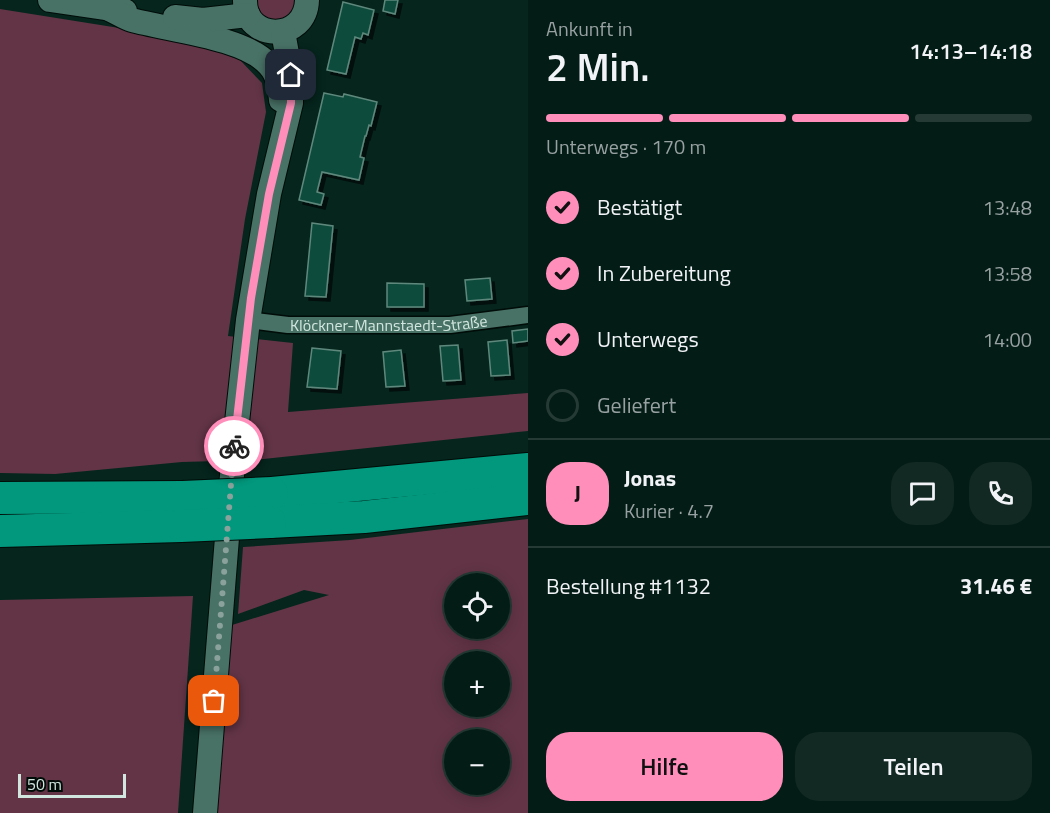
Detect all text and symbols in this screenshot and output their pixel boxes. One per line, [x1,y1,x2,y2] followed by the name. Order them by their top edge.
[546,13,633,44] text: Ankunft in
[909,34,1032,68] text: 14:13–14:18
[546,37,650,96] text: 2 Min.
[265,49,316,100] pin
[274,58,307,91] icon: home
[546,131,706,162] text: Unterwegs · 170 m
[597,190,682,224] text: Bestätigt
[546,191,579,224] icon: check
[983,192,1032,223] text: 13:48
[597,256,731,290] text: In Zubereitung
[546,257,579,290] icon: check
[983,258,1032,289] text: 13:58
[290,308,489,337] street label: Klöckner-Mannstaedt-Straße
[597,322,699,356] text: Unterwegs
[546,323,579,356] icon: check
[983,324,1032,355] text: 14:00
[597,388,676,422] text: Geliefert
[204,416,264,476] courier
[218,430,251,463] icon: bike
[624,461,676,495] text: Jonas
[891,462,954,525] button: chat
[969,462,1032,525] button: phone
[574,476,581,510] text: J
[624,495,714,526] text: Kurier · 4.7
[546,569,711,603] text: Bestellung #1132
[960,569,1032,603] text: 31.46 €
[444,573,510,795] map controls
[444,573,510,639] button: locate
[444,651,510,717] button: +
[188,675,239,726] pin
[197,684,230,717] icon: bag
[444,729,510,795] button: −
[546,732,783,801] button: Hilfe
[795,732,1032,801] button: Teilen
[18,771,126,798] scale bar
[27,772,62,796] text: 50 m

